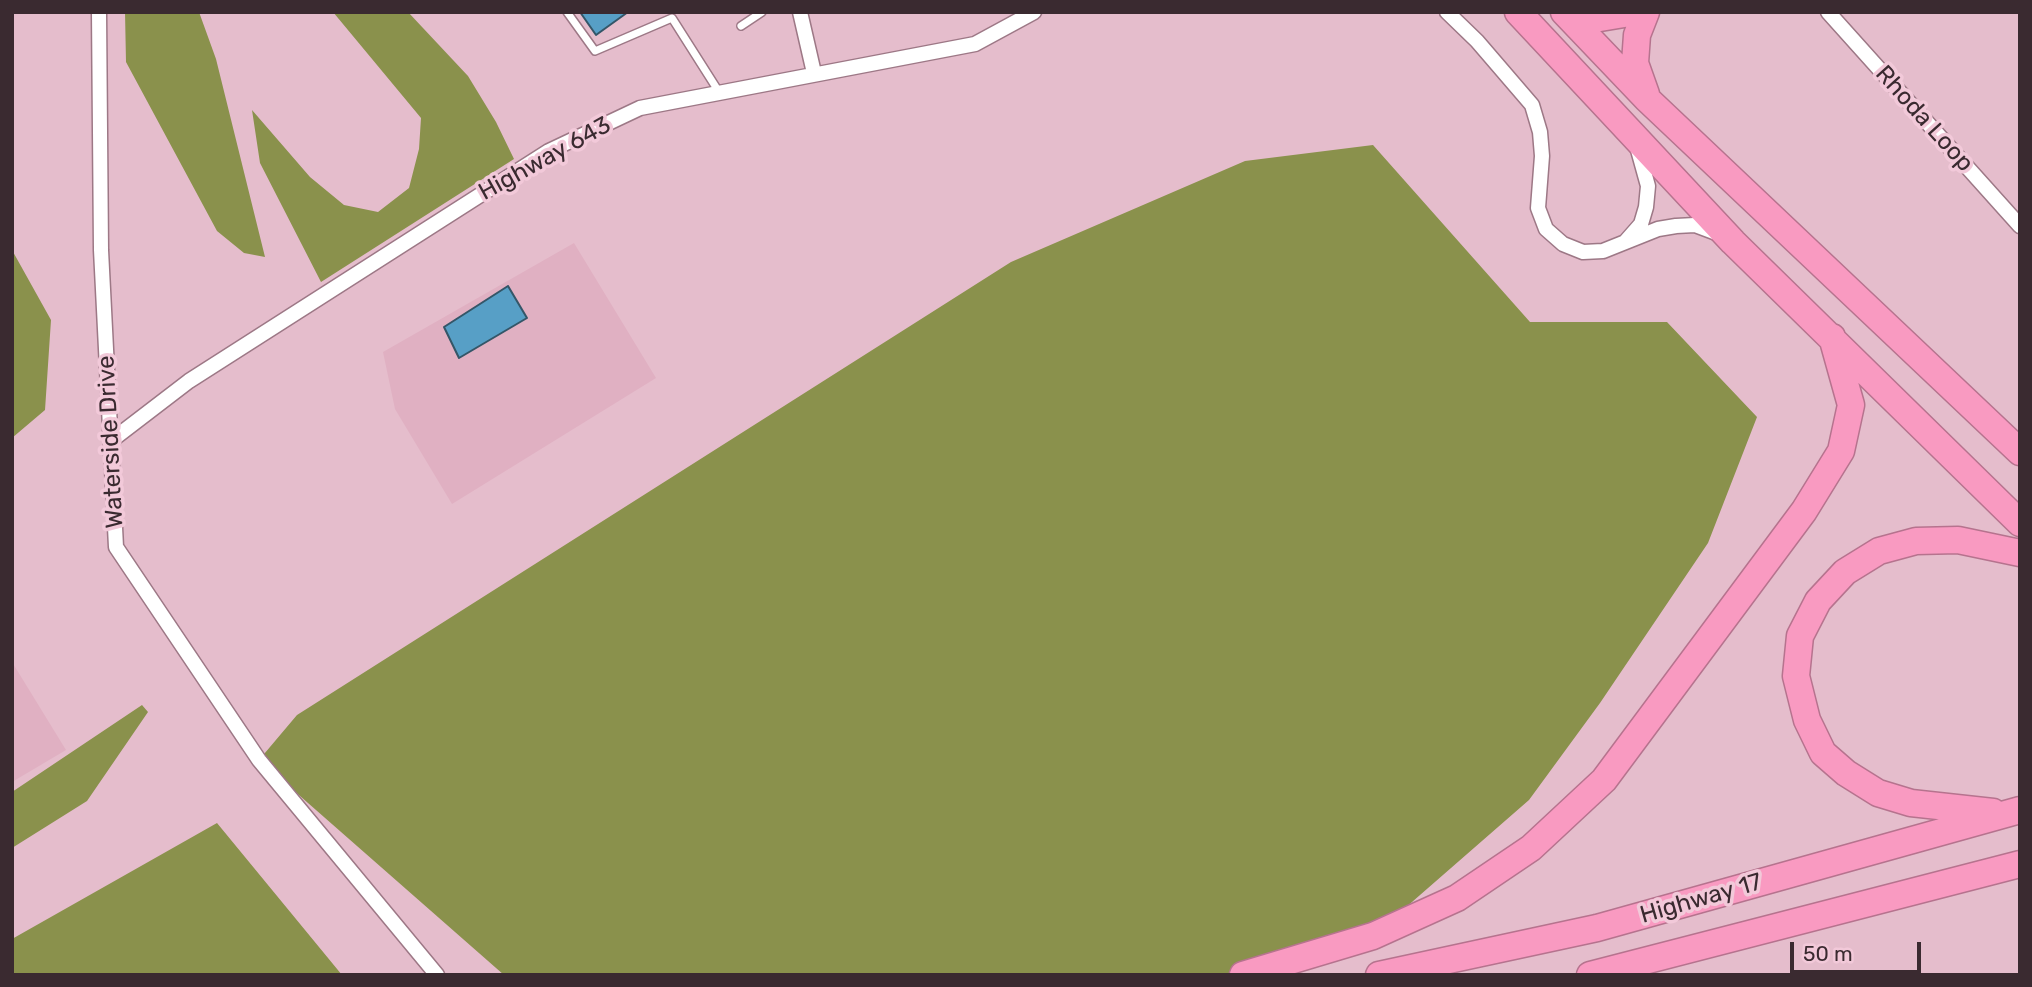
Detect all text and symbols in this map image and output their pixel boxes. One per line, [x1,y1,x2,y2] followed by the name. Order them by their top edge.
[1869,60,1979,178] street label: Rhoda Loop
[474,111,616,207] street label: Highway 643
[92,355,130,529] street label: Waterside Drive
[1637,868,1765,930] street label: Highway 17
[1794,928,1925,972] scale bar
[1803,941,1853,966] text: 50 m

